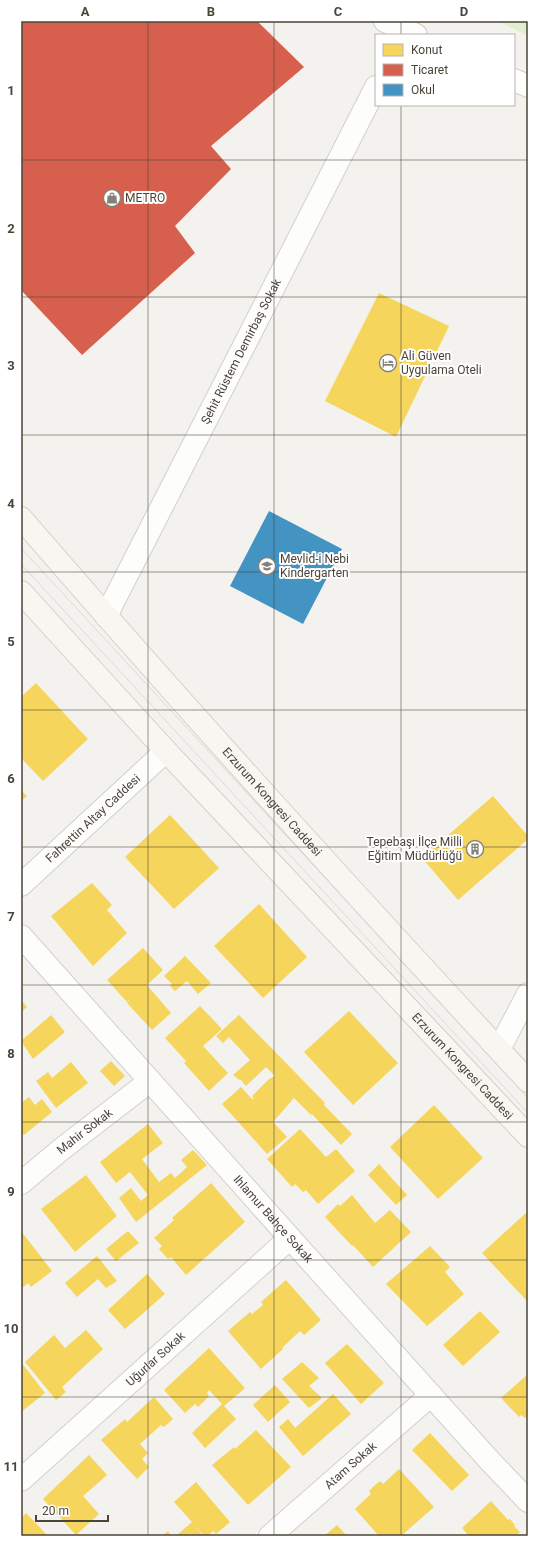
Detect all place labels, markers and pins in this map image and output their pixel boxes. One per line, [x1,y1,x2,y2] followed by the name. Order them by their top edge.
[102,188,122,208] shop icon: METRO
[125,191,165,205] place label: METRO
[401,349,482,377] place label: Ali Güven Uygulama Oteli
[378,353,398,373] hotel icon: Ali Güven Uygulama Oteli
[280,552,349,580] place label: Mevlid-i Nebi Kindergarten
[257,556,277,576] school or university icon: Mevlid-i Nebi Kindergarten
[367,834,462,863] place label: Tepebaşı İlçe Milli Eğitim Müdürlüğü
[465,839,485,859] building icon: Tepebaşı İlçe Milli Eğitim Müdürlüğü

